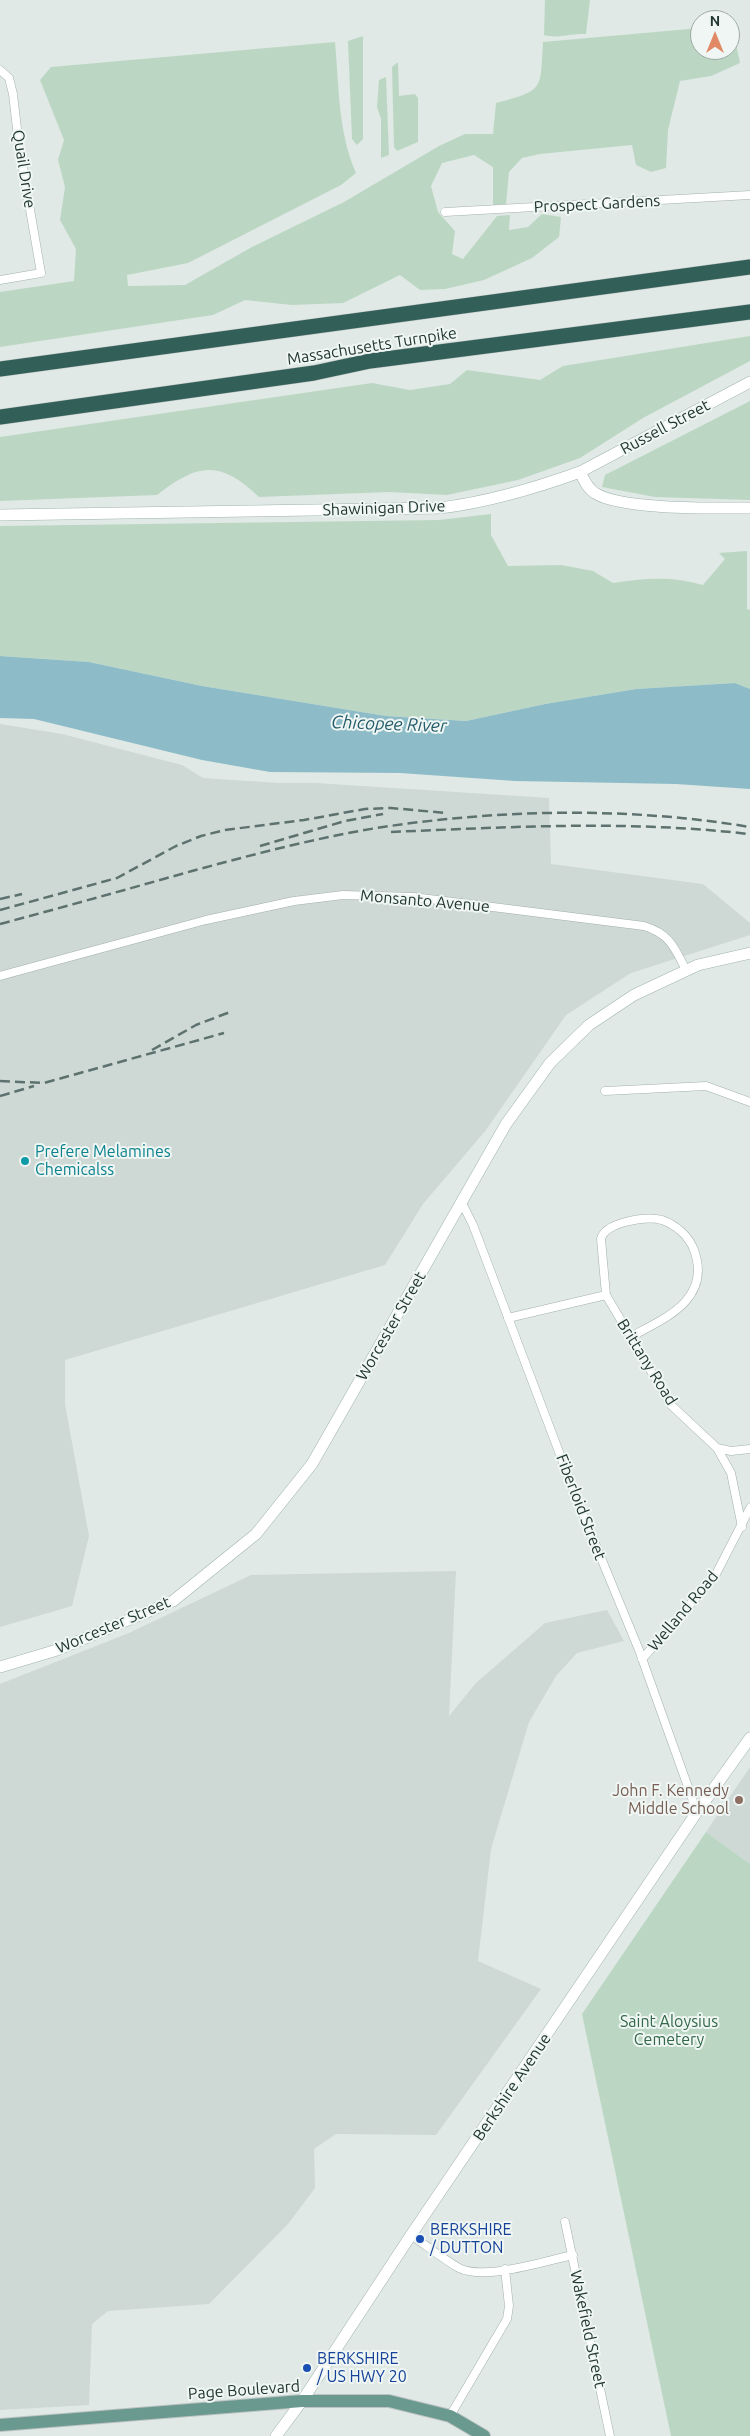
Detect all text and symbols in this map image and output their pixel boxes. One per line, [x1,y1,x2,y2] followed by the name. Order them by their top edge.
[690,10,740,60] north arrow
[710,13,720,29] text: N
[8,128,40,210] street label: Quail Drive
[533,191,661,217] street label: Prospect Gardens
[286,323,458,369] street label: Massachusetts Turnpike
[617,395,713,459] street label: Russell Street
[322,496,446,520] street label: Shawinigan Drive
[331,711,447,737] water label: Chicopee River
[359,886,491,916] street label: Monsanto Avenue
[35,1142,171,1180] place label: Prefere Melamines Chemicalss
[19,1155,31,1167] marker: Prefere Melamines Chemicalss
[352,1268,430,1384] street label: Worcester Street
[613,1315,681,1409] street label: Brittany Road
[552,1451,610,1563] street label: Fiberloid Street
[644,1567,722,1655] street label: Welland Road
[53,1592,173,1658] street label: Worcester Street
[612,1781,729,1819] place label: John F. Kennedy Middle School
[733,1794,745,1806] marker: John F. Kennedy Middle School
[620,2012,718,2050] park label: Saint Aloysius Cemetery
[469,2030,555,2144] street label: Berkshire Avenue
[430,2220,511,2258] place label: BERKSHIRE / DUTTON
[414,2233,426,2245] marker: BERKSHIRE / DUTTON
[566,2268,610,2390] street label: Wakefield Street
[317,2349,407,2387] place label: BERKSHIRE / US HWY 20
[301,2362,313,2374] marker: BERKSHIRE / US HWY 20
[187,2377,301,2403] street label: Page Boulevard

